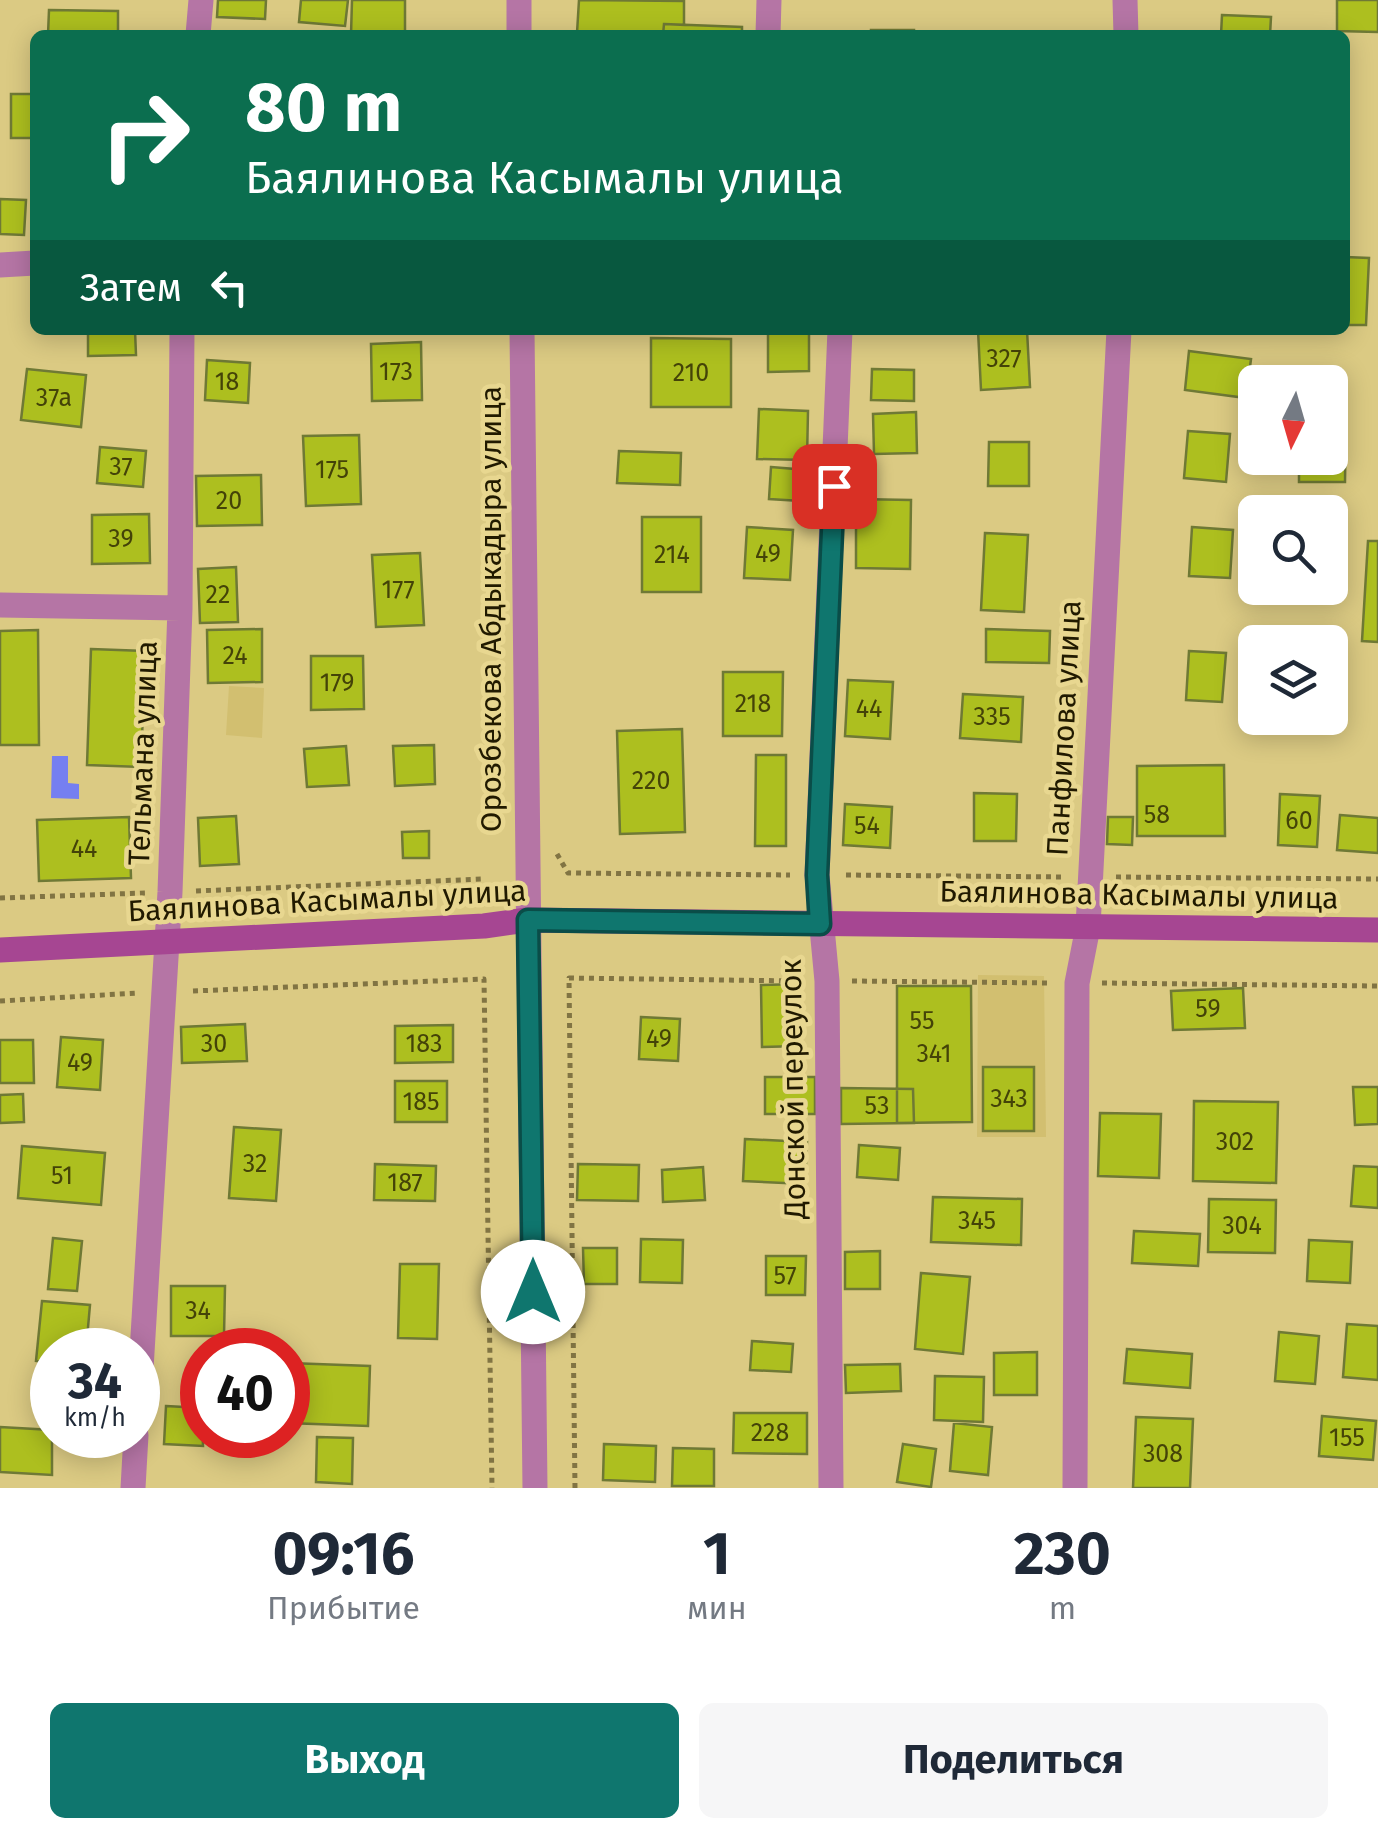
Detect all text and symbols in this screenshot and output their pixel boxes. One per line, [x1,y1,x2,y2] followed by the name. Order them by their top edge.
[245,66,402,150] text: 80 m
[80,70,210,200] icon: right
[245,151,844,205] text: Баялинова Касымалы улица
[202,260,257,315] icon: left
[80,265,182,311] text: Затем
[986,344,1022,374] house number: 327
[379,357,413,387] house number: 173
[673,358,709,388] house number: 210
[1238,365,1348,475] north arrow
[1238,365,1348,735] map controls
[215,367,239,397] house number: 18
[36,383,72,413] house number: 37а
[473,386,509,832] street label: Орозбекова Абдыкадыра улица
[792,444,877,529] pin
[109,452,133,482] house number: 37
[315,455,349,485] house number: 175
[807,459,862,514] icon: arrive
[216,486,242,516] house number: 20
[1238,495,1348,605] button: search
[108,524,134,554] house number: 39
[755,539,781,569] house number: 49
[654,540,690,570] house number: 214
[381,575,415,605] house number: 177
[206,580,230,610] house number: 22
[1039,599,1089,857] street label: Панфилова улица
[1238,625,1348,735] button: layers
[121,640,165,866] street label: Тельмана улица
[222,641,248,671] house number: 24
[320,668,354,698] house number: 179
[735,689,771,719] house number: 218
[856,694,882,724] house number: 44
[973,702,1011,732] house number: 335
[632,766,670,796] house number: 220
[1144,800,1170,830] house number: 58
[1285,806,1313,836] house number: 60
[854,811,880,841] house number: 54
[71,834,97,864] house number: 44
[127,873,527,929] street label: Баялинова Касымалы улица
[939,874,1339,916] street label: Баялинова Касымалы улица
[773,958,813,1220] street label: Донской переулок
[1195,994,1221,1024] house number: 59
[910,1006,934,1036] house number: 55
[646,1024,672,1054] house number: 49
[201,1029,227,1059] house number: 30
[405,1029,443,1059] house number: 183
[916,1039,952,1069] house number: 341
[67,1048,93,1078] house number: 49
[990,1084,1028,1114] house number: 343
[402,1087,440,1117] house number: 185
[865,1091,889,1121] house number: 53
[1216,1127,1254,1157] house number: 302
[243,1149,267,1179] house number: 32
[51,1161,73,1191] house number: 51
[387,1168,423,1198] house number: 187
[958,1206,996,1236] house number: 345
[1222,1211,1262,1241] house number: 304
[481,1240,585,1344] position arrow
[773,1261,797,1291] house number: 57
[185,1296,211,1326] house number: 34
[180,1328,310,1458] speed limit sign: 40
[68,1351,122,1411] text: 34
[64,1403,126,1433] text: km/h
[751,1418,789,1448] house number: 228
[1329,1423,1365,1453] house number: 155
[1143,1439,1183,1469] house number: 308
[272,1518,415,1590] text: 09:16
[703,1518,731,1590] text: 1
[1014,1518,1111,1590] text: 230
[267,1589,420,1627] text: Прибытие
[687,1589,747,1627] text: мин
[1049,1589,1076,1627] text: m
[50,1703,679,1818] button: Выход
[699,1703,1328,1818] button: Поделиться

